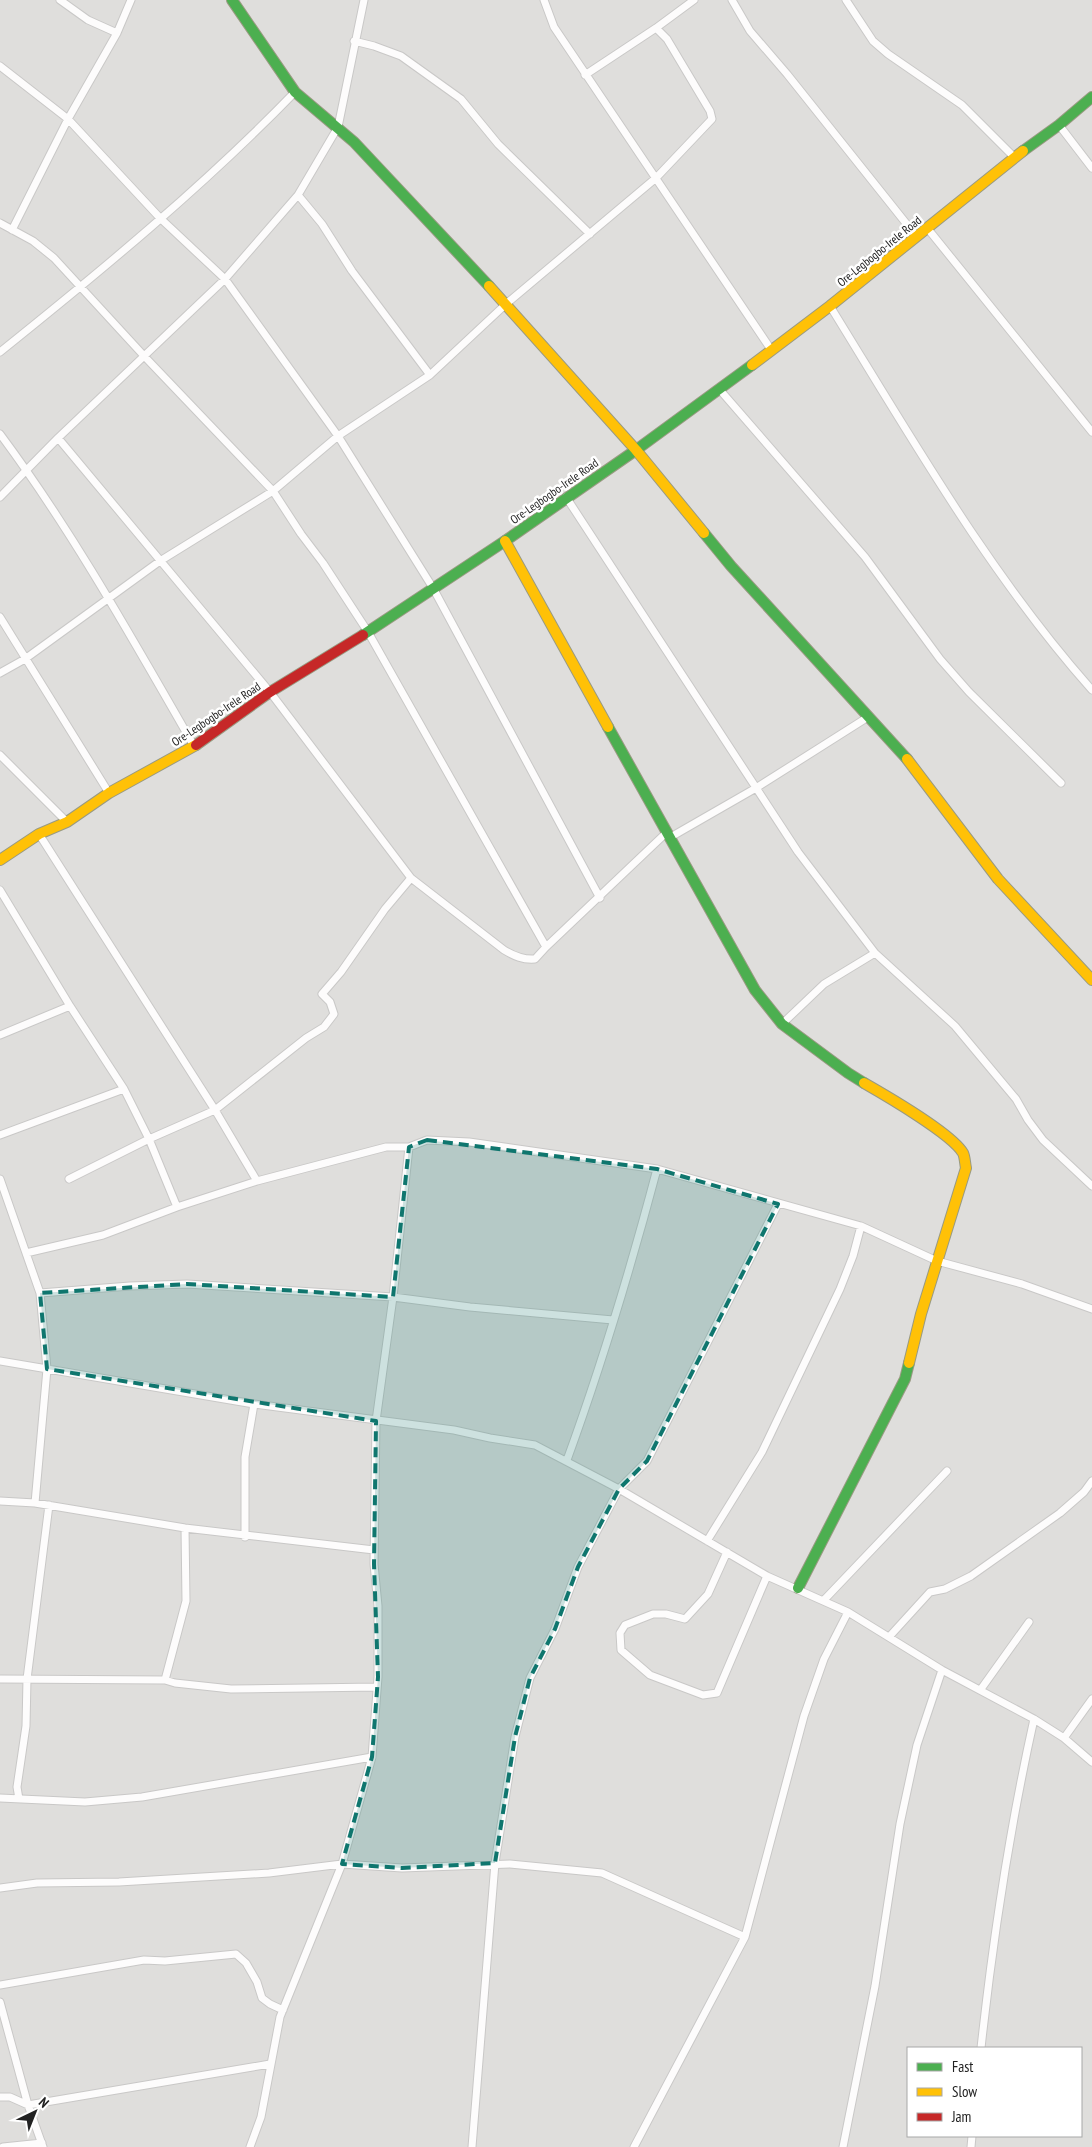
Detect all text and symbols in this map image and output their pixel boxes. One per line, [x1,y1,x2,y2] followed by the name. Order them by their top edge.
[834,212,924,290] street label: Ore-Legbogbo-Irele Road
[507,455,601,527] street label: Ore-Legbogbo-Irele Road
[169,679,263,749] street label: Ore-Legbogbo-Irele Road
[907,2047,1082,2137] legend
[952,2057,973,2076] text: Fast
[952,2082,977,2101] text: Slow
[10,2087,60,2137] north arrow
[35,2093,53,2112] text: N
[951,2107,971,2126] text: Jam

